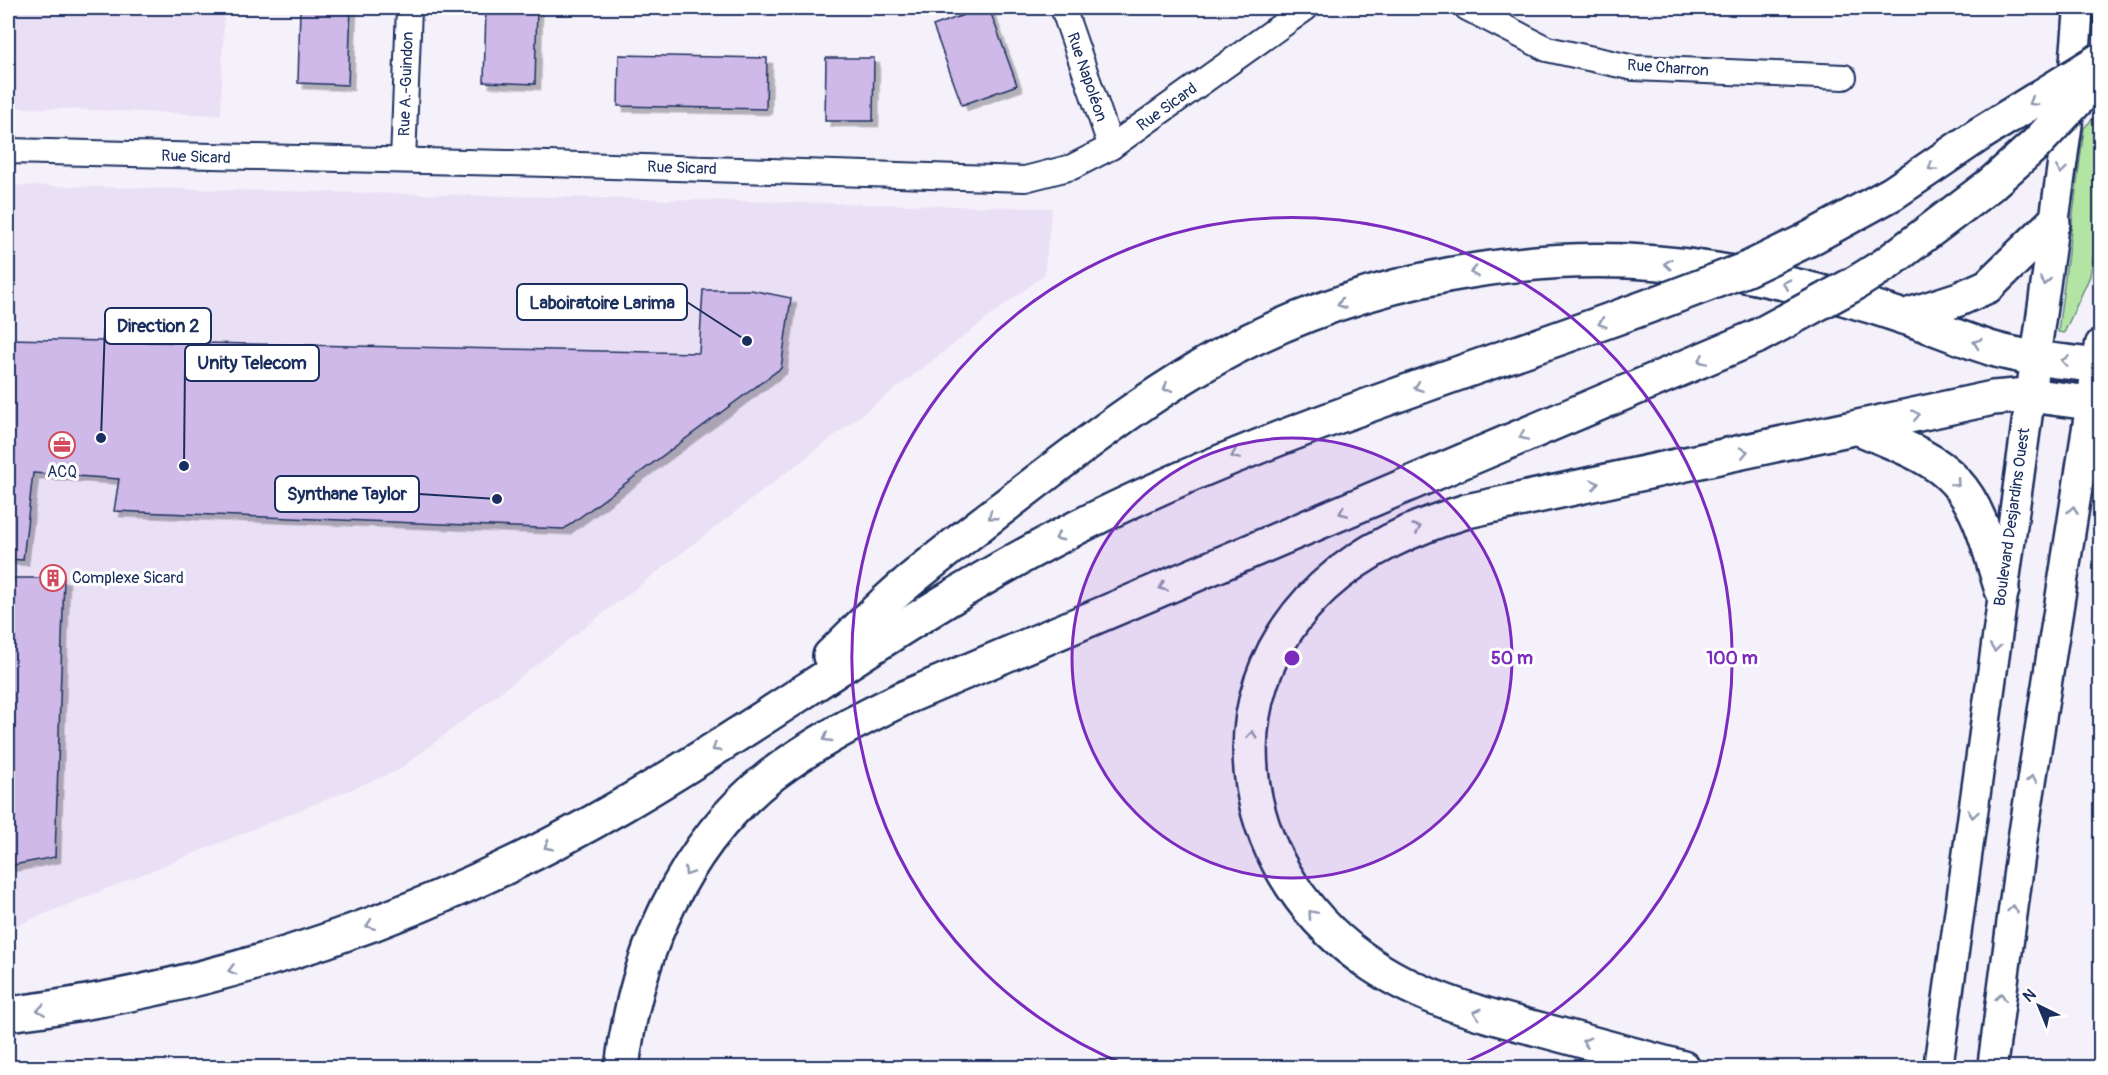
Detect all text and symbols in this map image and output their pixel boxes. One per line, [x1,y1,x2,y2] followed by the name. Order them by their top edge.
[1062,30,1112,124] street label: Rue Napoléon
[394,31,418,137] street label: Rue A.-Guindon
[1626,55,1710,81] street label: Rue Charron
[1133,78,1201,136] street label: Rue Sicard
[2029,94,2039,106] one-way arrow
[161,146,231,168] street label: Rue Sicard
[647,157,717,179] street label: Rue Sicard
[1928,160,1939,171] one-way arrow
[2055,165,2067,175] one-way arrow
[1664,258,1673,271] one-way arrow
[1470,265,1479,277] one-way arrow
[2039,276,2051,286] one-way arrow
[1781,279,1791,292] one-way arrow
[517,284,687,320] callout: Laboiratoire Larima
[529,292,675,315] text: Laboiratoire Larima
[1337,296,1347,309] one-way arrow
[105,308,211,344] callout: Direction 2
[117,315,199,338] text: Direction 2
[1597,316,1608,329] one-way arrow
[1972,337,1983,350] one-way arrow
[185,345,319,381] callout: Unity Telecom
[197,352,307,375] text: Unity Telecom
[1698,353,1709,365] one-way arrow
[2061,356,2070,368] one-way arrow
[1413,380,1424,392] one-way arrow
[1162,381,1173,392] one-way arrow
[1911,409,1921,422] one-way arrow
[1990,426,2034,607] street label: Boulevard Desjardins Ouest
[1518,429,1529,441] one-way arrow
[47,430,77,460] office icon: ACQ
[1739,446,1749,459] one-way arrow
[1231,448,1242,460] one-way arrow
[47,462,77,482] place label: ACQ
[275,476,419,512] callout: Synthane Taylor
[1949,476,1960,487] one-way arrow
[1589,478,1599,491] one-way arrow
[287,483,408,506] text: Synthane Taylor
[1338,505,1349,517] one-way arrow
[2067,506,2079,515] one-way arrow
[988,508,999,519] one-way arrow
[1411,524,1422,536] one-way arrow
[1054,530,1065,541] one-way arrow
[38,563,68,593] building icon: Complexe Sicard
[72,568,184,588] place label: Complexe Sicard
[1159,580,1170,592] one-way arrow
[1989,643,2001,653] one-way arrow
[1491,647,1533,670] text: 50 m
[1706,647,1758,670] text: 100 m
[1282,648,1302,668] centre of rings
[1245,730,1258,739] one-way arrow
[823,731,833,743] one-way arrow
[712,740,723,751] one-way arrow
[2025,774,2038,784] one-way arrow
[1967,810,1979,819] one-way arrow
[544,839,555,850] one-way arrow
[683,866,695,876] one-way arrow
[2006,905,2018,914] one-way arrow
[1308,910,1319,921] one-way arrow
[365,918,376,930] one-way arrow
[227,963,237,976] one-way arrow
[2009,976,2069,1036] north arrow
[2019,985,2040,1007] text: N
[1994,992,2007,1001] one-way arrow
[36,1003,46,1015] one-way arrow
[1472,1008,1483,1020] one-way arrow
[1581,1036,1591,1049] one-way arrow

